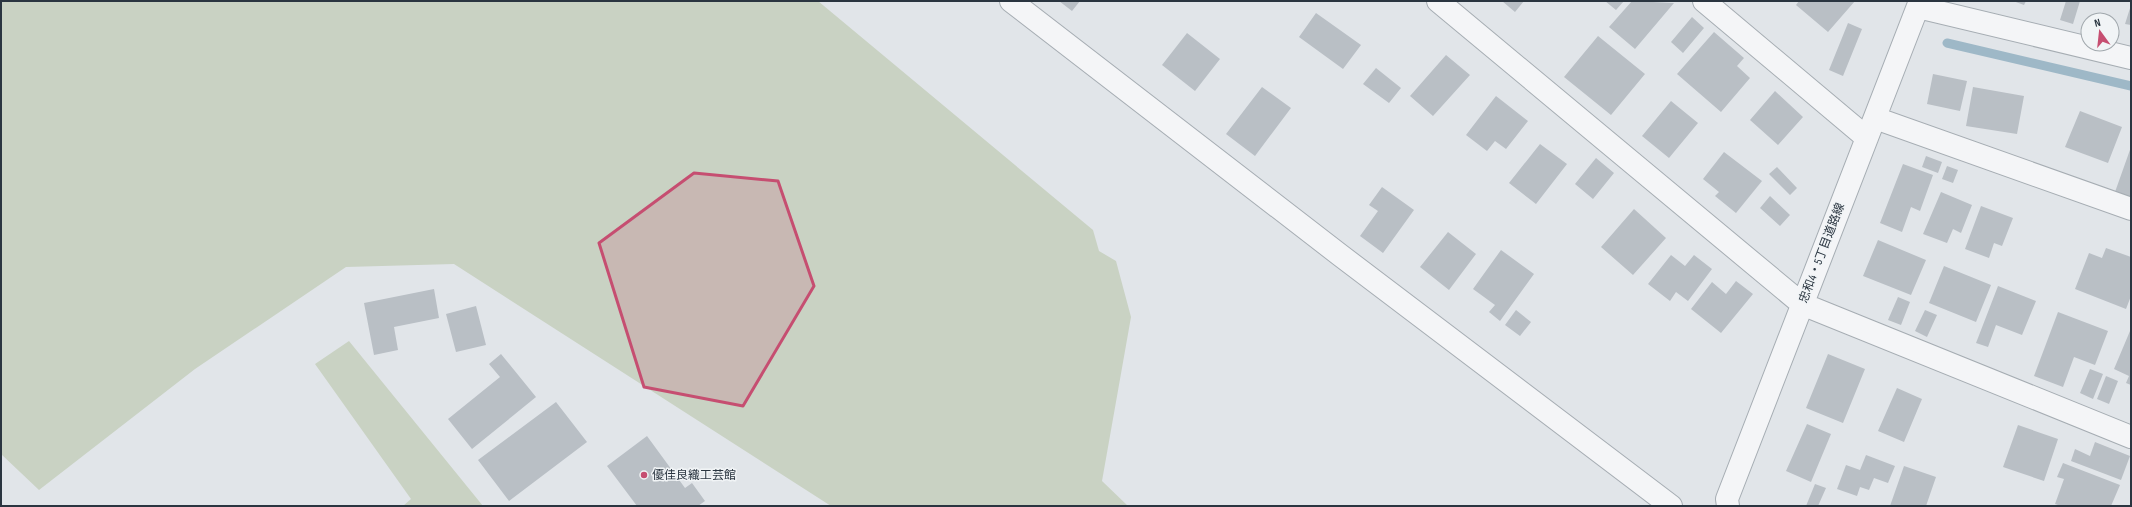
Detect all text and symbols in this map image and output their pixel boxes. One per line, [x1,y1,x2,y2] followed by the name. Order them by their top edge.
[2080,12,2120,52] north arrow
[2093,16,2102,30] text: N
[1796,201,1848,305] street label: 忠和4・5丁目道路線
[652,468,736,483] place label: 優佳良織工芸館
[639,470,649,480] marker: 優佳良織工芸館

